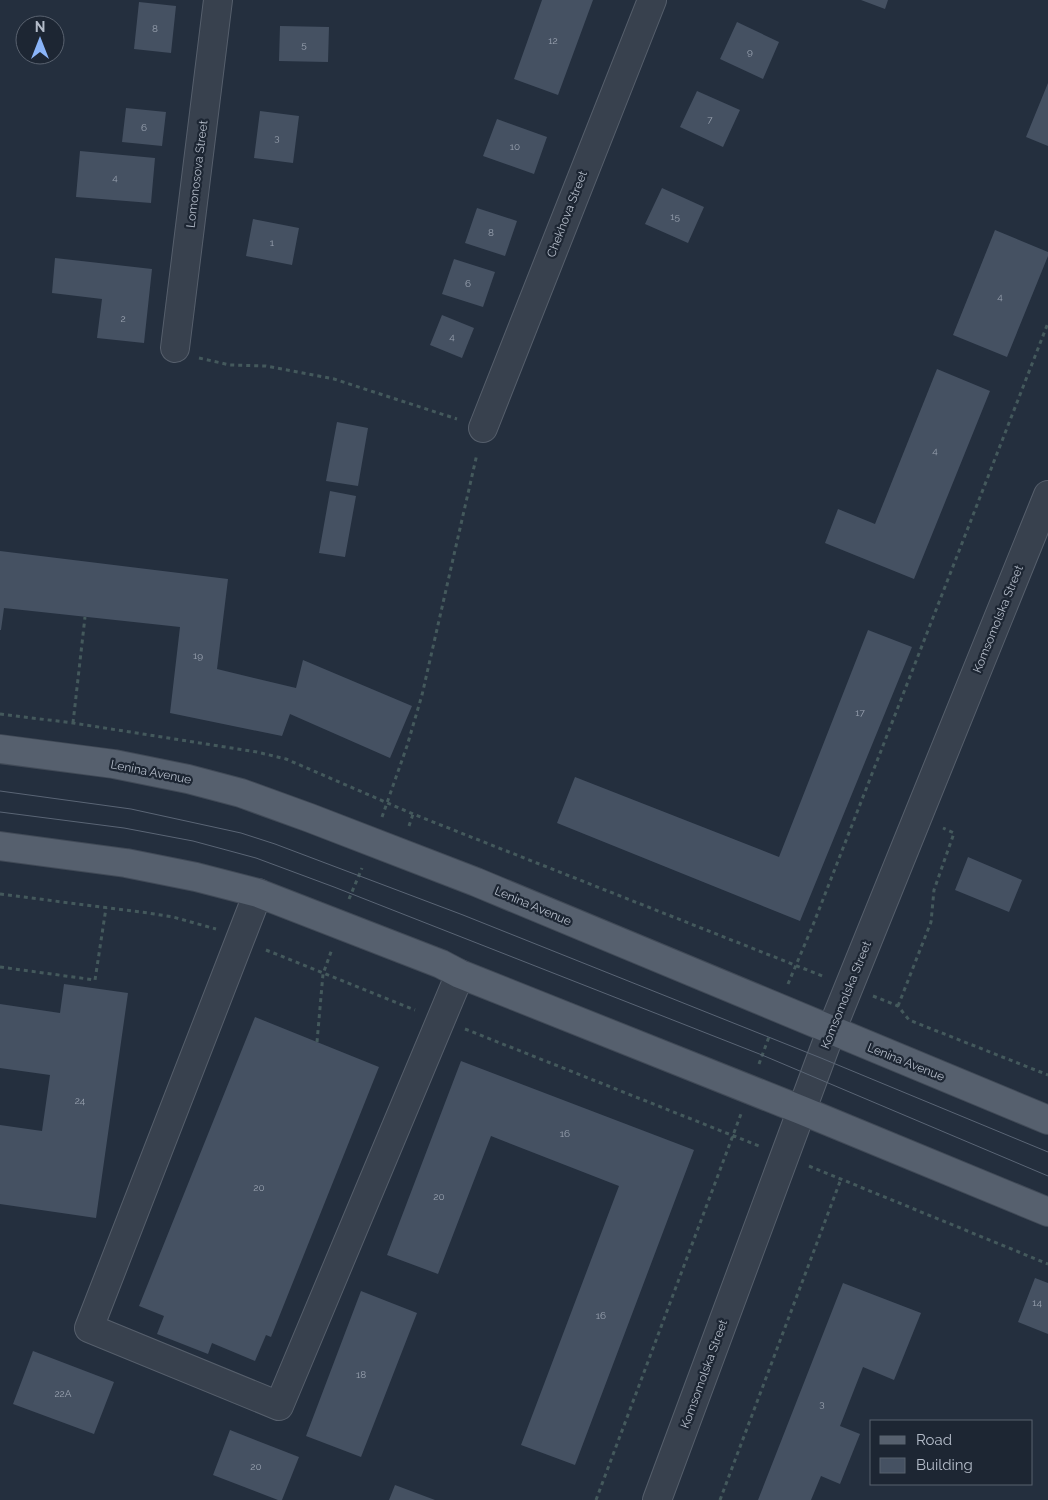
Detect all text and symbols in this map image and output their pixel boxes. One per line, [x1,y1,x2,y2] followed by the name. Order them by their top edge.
[15,15,65,65] north arrow
[35,19,45,35] text: N
[152,23,158,34] house number: 8
[548,35,558,46] house number: 12
[301,39,307,50] house number: 5
[747,46,753,57] house number: 9
[707,114,713,125] house number: 7
[183,119,211,229] street label: Lomonosova Street
[141,122,147,133] house number: 6
[274,132,280,143] house number: 3
[510,141,520,152] house number: 10
[544,169,590,259] street label: Chekhova Street
[112,172,118,183] house number: 4
[670,211,680,222] house number: 15
[488,227,494,238] house number: 8
[270,237,275,248] house number: 1
[465,278,471,289] house number: 6
[997,291,1003,302] house number: 4
[120,313,126,324] house number: 2
[449,331,455,342] house number: 4
[932,445,938,456] house number: 4
[970,563,1026,675] street label: Komsomolska Street
[193,650,203,661] house number: 19
[855,707,865,718] house number: 17
[109,757,193,787] street label: Lenina Avenue
[493,884,573,928] street label: Lenina Avenue
[818,939,874,1051] street label: Komsomolska Street
[865,1040,947,1084] street label: Lenina Avenue
[75,1095,86,1106] house number: 24
[560,1128,570,1139] house number: 16
[253,1182,265,1193] house number: 20
[433,1191,445,1202] house number: 20
[1032,1297,1042,1308] house number: 14
[596,1310,606,1321] house number: 16
[678,1318,730,1430] street label: Komsomolska Street
[356,1369,366,1380] house number: 18
[54,1388,72,1399] house number: 22А
[819,1398,825,1409] house number: 3
[870,1420,1033,1485] legend
[916,1431,952,1449] text: Road
[916,1456,973,1474] text: Building
[250,1461,262,1472] house number: 20

